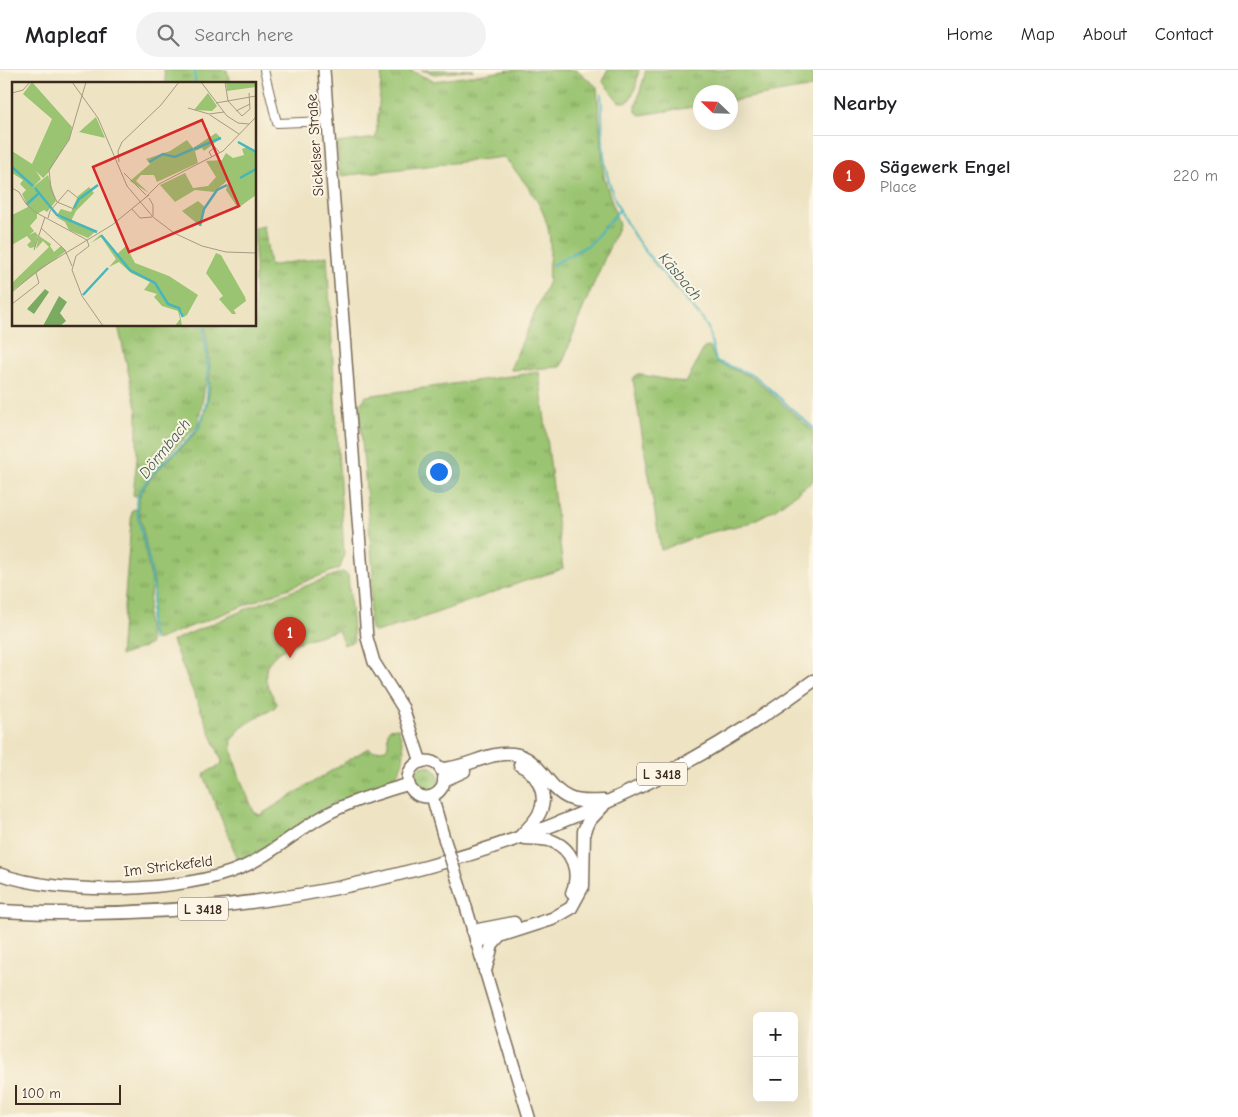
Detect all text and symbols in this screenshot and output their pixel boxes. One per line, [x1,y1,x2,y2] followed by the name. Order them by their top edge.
[136,12,486,57] search box
[25,21,106,49] text: Mapleaf
[154,21,182,49] icon: search
[194,24,293,46] text: Search here
[946,24,993,45] text: Home
[1021,24,1055,45] text: Map
[1083,24,1127,45] text: About
[1155,24,1213,45] text: Contact
[12,82,256,326] inset map
[693,85,738,130] north arrow
[833,91,897,115] text: Nearby
[302,93,328,197] street label: Sickelser Straße
[880,156,1010,178] text: Sägewerk Engel
[846,167,852,185] text: 1
[1173,167,1218,185] text: 220 m
[880,178,916,196] text: Place
[655,249,705,304] water label: Käsbach
[135,415,194,482] water label: Dörmbach
[426,459,452,485] your location
[274,617,306,658] pin: 1
[637,762,687,786] road number: L 3418
[122,852,214,880] street label: Im Strickefeld
[178,898,228,921] road number: L 3418
[753,1012,798,1102] map controls
[753,1012,798,1057] button: +
[753,1057,798,1102] button: −
[15,1082,121,1105] scale bar
[22,1085,61,1102] text: 100 m

